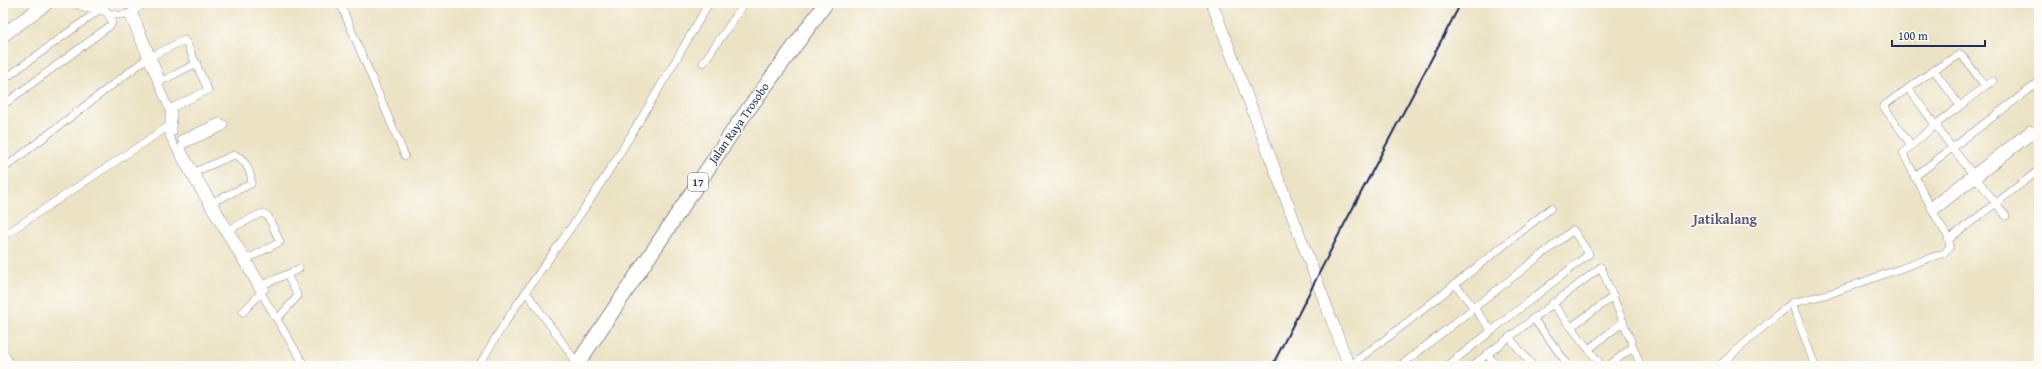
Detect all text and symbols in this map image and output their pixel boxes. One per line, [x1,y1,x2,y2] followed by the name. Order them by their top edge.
[1892,22,1985,48] scale bar
[1898,27,1928,44] text: 100 m
[703,79,773,168] street label: Jalan Raya Trosobo
[688,173,708,191] road number: 17
[1691,209,1758,229] district label: Jatikalang

